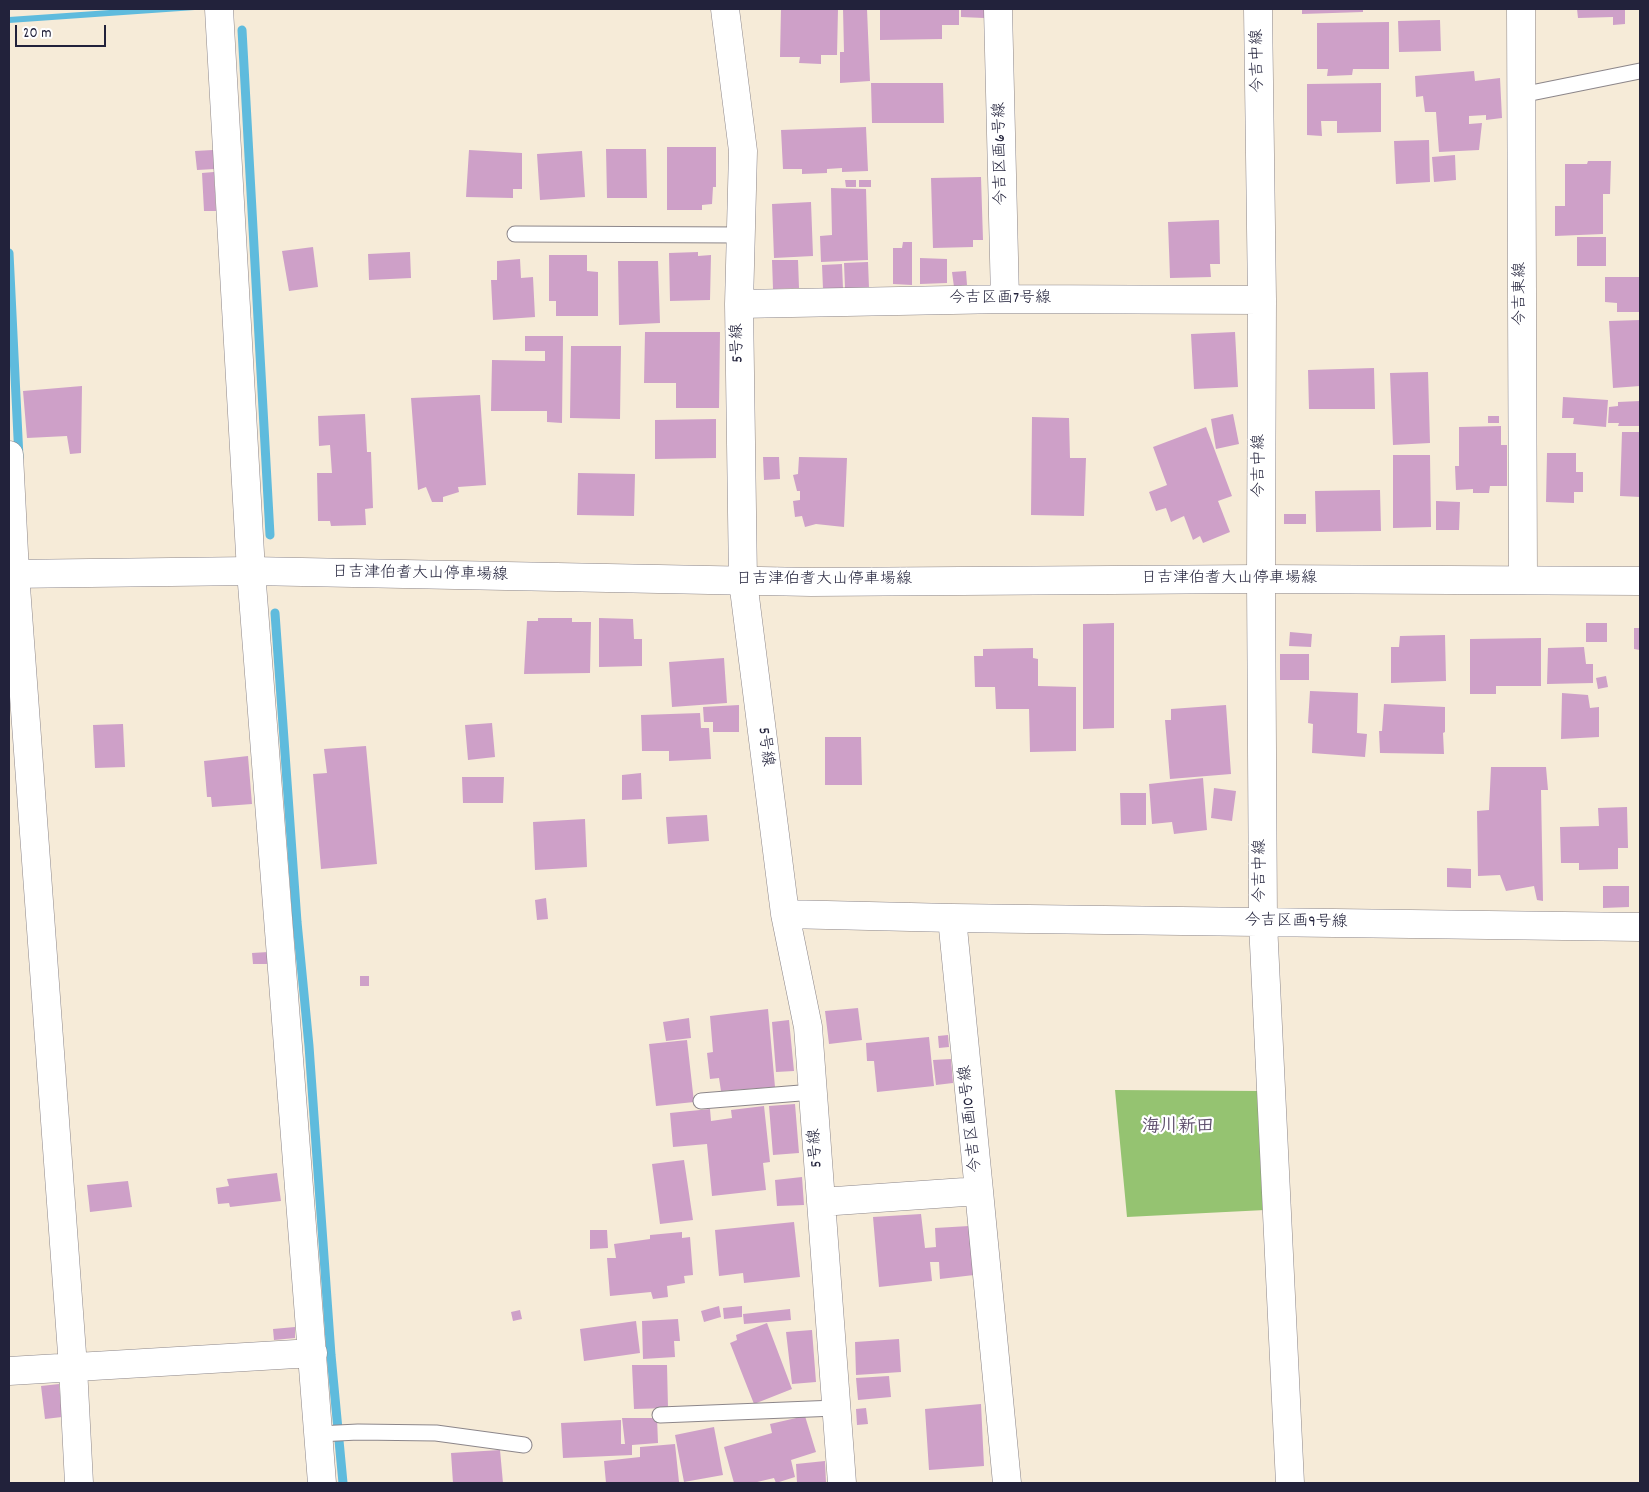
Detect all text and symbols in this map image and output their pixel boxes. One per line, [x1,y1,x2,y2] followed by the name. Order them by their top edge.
[18,15,109,47] scale bar
[23,23,51,45] text: 20 m
[1249,29,1269,93] street label: 今吉中線
[991,102,1013,206] street label: 今吉区画6号線
[1512,262,1532,326] street label: 今吉東線
[949,290,1051,310] street label: 今吉区画7号線
[729,323,749,363] street label: 5号線
[1251,434,1271,498] street label: 今吉中線
[332,564,508,586] street label: 日吉津伯耆大山停車場線
[1141,570,1317,590] street label: 日吉津伯耆大山停車場線
[736,571,912,591] street label: 日吉津伯耆大山停車場線
[752,726,776,768] street label: 5号線
[1252,839,1272,903] street label: 今吉中線
[1244,912,1348,934] street label: 今吉区画9号線
[957,1064,987,1174] street label: 今吉区画10号線
[1142,1118,1214,1140] district label: 海川新田
[806,1128,828,1168] street label: 5号線

